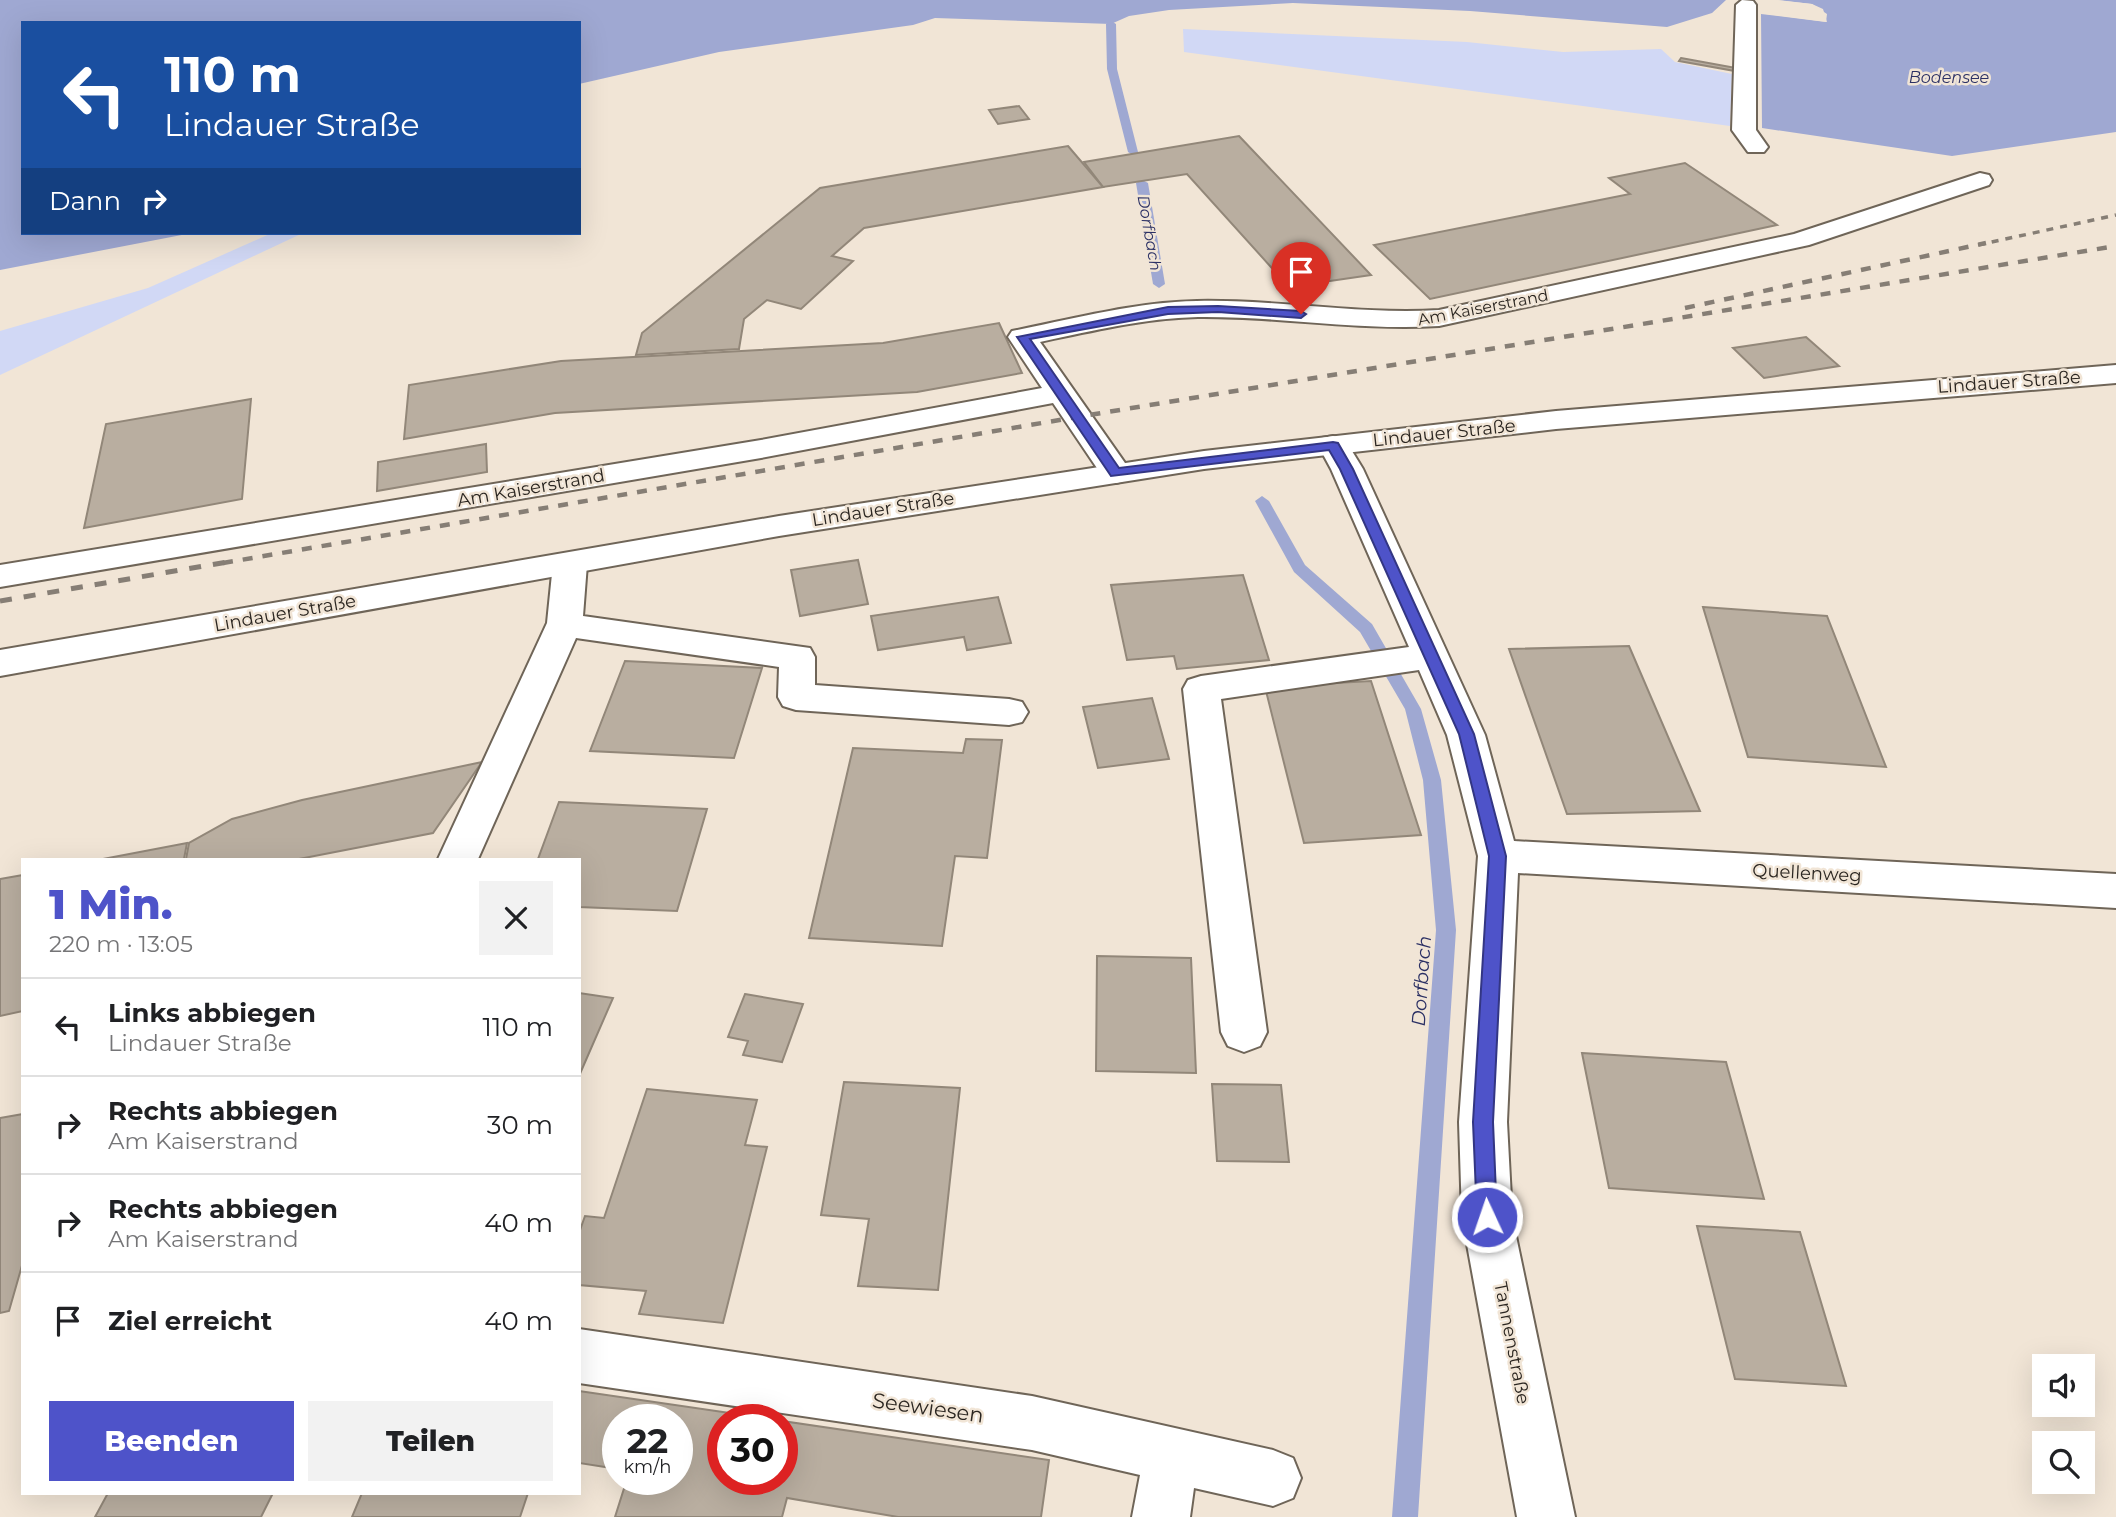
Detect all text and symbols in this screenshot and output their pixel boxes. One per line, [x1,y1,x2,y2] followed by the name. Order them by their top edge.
[164,45,301,104] text: 110 m
[49,49,140,140] icon: left
[1909,68,1989,87] water label: Bodensee
[164,105,420,144] text: Lindauer Straße
[135,182,173,220] icon: right
[49,185,121,217] text: Dann
[1134,194,1166,272] water label: Dorfbach
[1271,242,1331,314] pin
[1282,253,1320,291] icon: arrive
[1416,286,1550,329] street label: Am Kaiserstrand
[1937,366,2082,398] street label: Lindauer Straße
[1371,415,1517,451] street label: Lindauer Straße
[456,464,606,512] street label: Am Kaiserstrand
[810,487,956,531] street label: Lindauer Straße
[212,590,358,636] street label: Lindauer Straße
[1752,859,1862,887] street label: Quellenweg
[49,878,173,930] text: 1 Min.
[479,881,553,955] button: close
[49,930,193,958] text: 220 m · 13:05
[1407,935,1436,1027] water label: Dorfbach
[108,997,316,1029] text: Links abbiegen
[49,1008,87,1046] icon: left
[483,1011,553,1043] text: 110 m
[108,1029,292,1057] text: Lindauer Straße
[108,1095,338,1127] text: Rechts abbiegen
[49,1106,87,1144] icon: right
[487,1109,553,1141] text: 30 m
[108,1127,299,1155] text: Am Kaiserstrand
[1450,1180,1524,1254] position arrow
[108,1193,338,1225] text: Rechts abbiegen
[49,1204,87,1242] icon: right
[484,1207,553,1239] text: 40 m
[108,1225,299,1253] text: Am Kaiserstrand
[1489,1280,1535,1406] street label: Tannenstraße
[49,1302,87,1340] icon: arrive
[108,1305,272,1337] text: Ziel erreicht
[484,1305,553,1337] text: 40 m
[2032,1354,2095,1494] map controls
[2032,1354,2095,1417] button: sound
[871,1387,985,1428] street label: Seewiesen
[49,1401,294,1481] button: Beenden
[308,1401,553,1481] button: Teilen
[707,1404,798,1495] speed limit sign: 30
[627,1419,668,1462] text: 22
[2032,1431,2095,1494] button: search
[623,1456,672,1478] text: km/h

